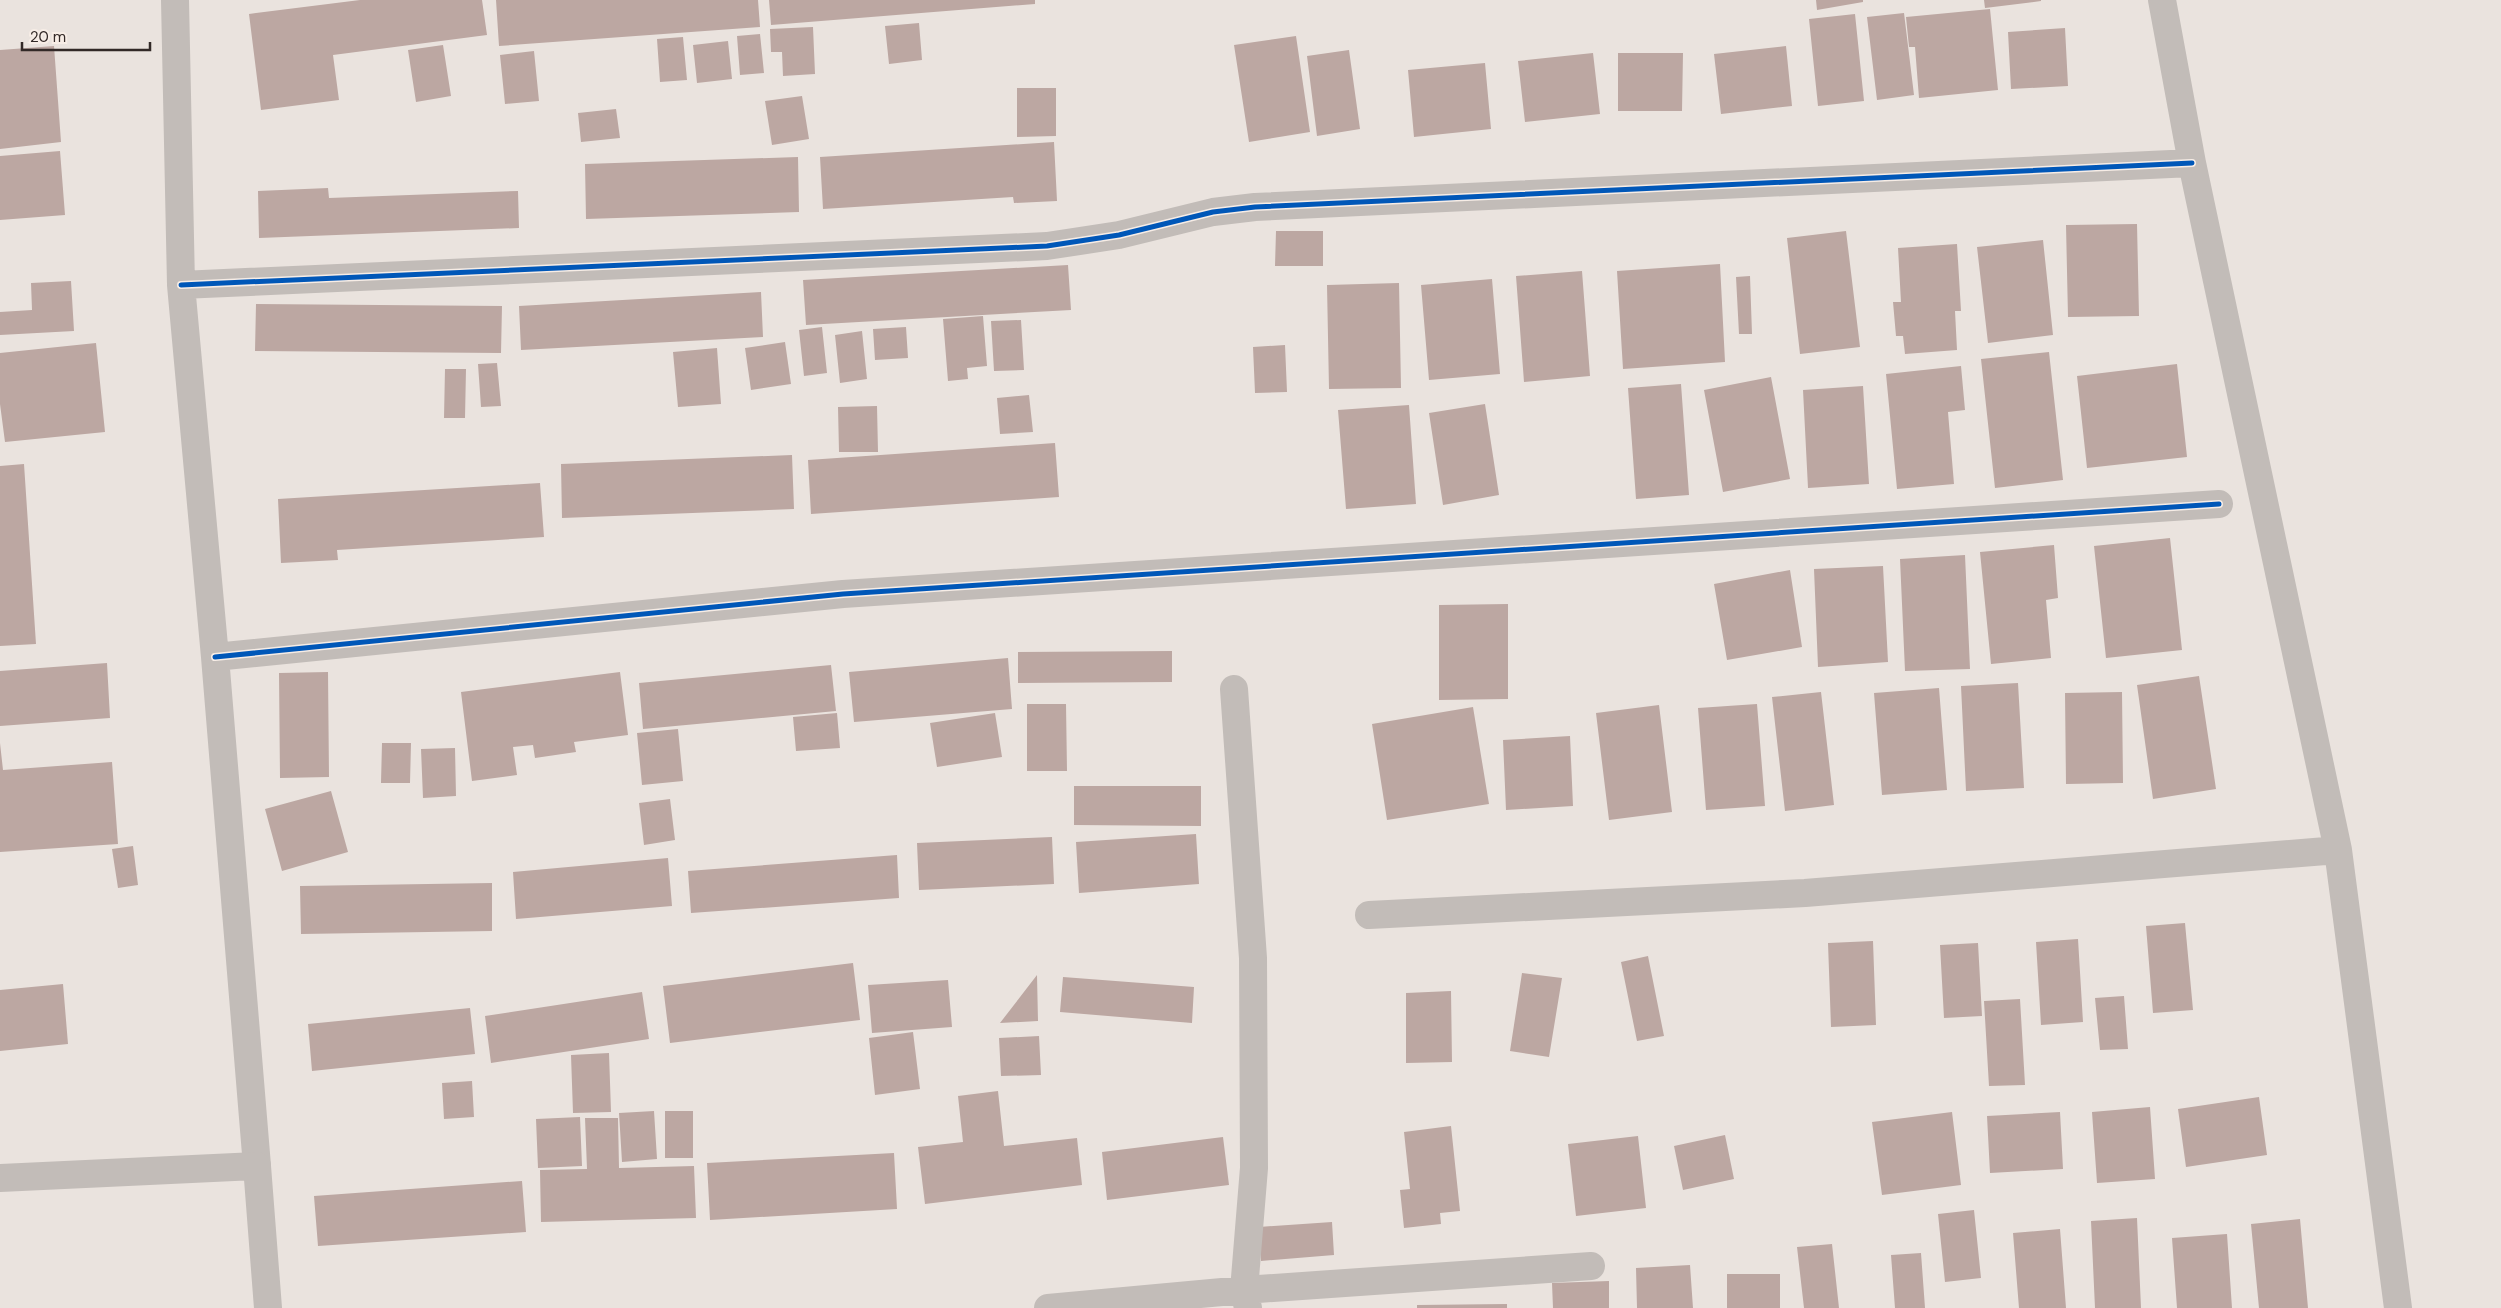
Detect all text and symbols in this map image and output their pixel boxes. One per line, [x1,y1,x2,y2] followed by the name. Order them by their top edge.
[22,20,150,52] scale bar
[30,27,66,47] text: 20 m

